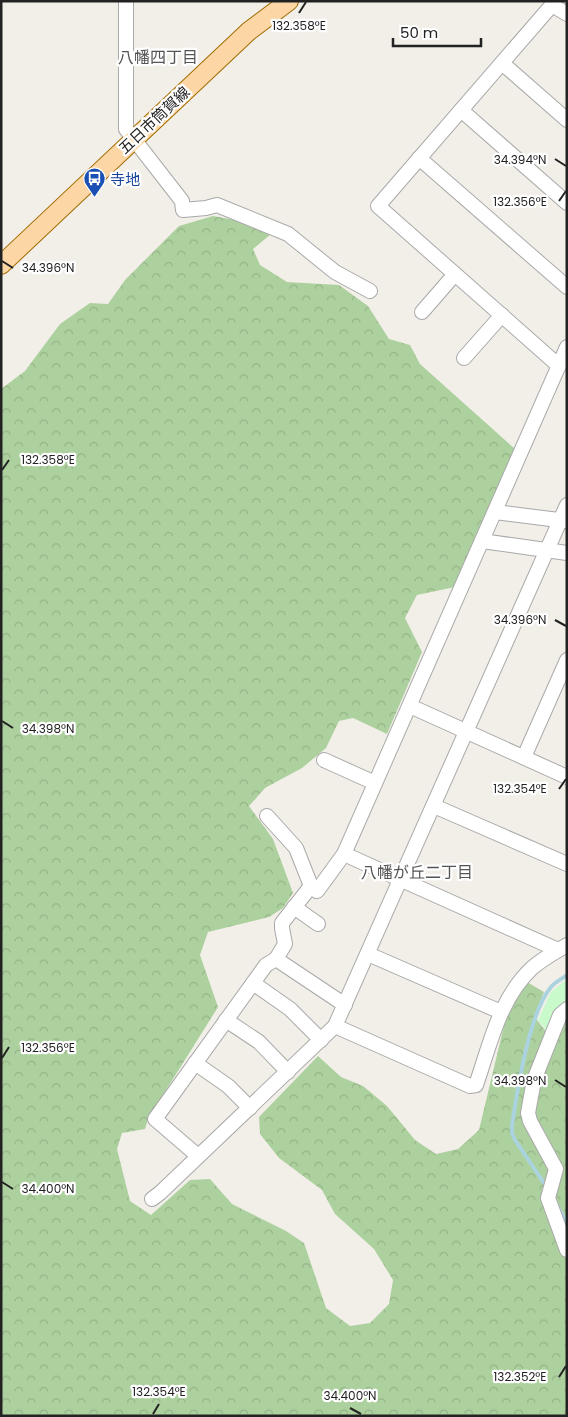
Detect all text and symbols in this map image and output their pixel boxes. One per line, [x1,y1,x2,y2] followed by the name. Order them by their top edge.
[393,15,480,47] scale bar
[272,17,326,34] text: 132.358°E
[400,22,438,43] text: 50 m
[118,46,198,69] district label: 八幡四丁目
[114,82,194,158] street label: 五日市筒賀線
[494,151,546,168] text: 34.394°N
[82,167,106,198] bus stop icon: 寺地
[110,169,140,190] place label: 寺地
[493,193,547,210] text: 132.356°E
[22,259,74,276] text: 34.396°N
[21,451,75,468] text: 132.358°E
[494,611,546,628] text: 34.396°N
[22,720,74,737] text: 34.398°N
[493,780,547,797] text: 132.354°E
[361,861,473,884] district label: 八幡が丘二丁目
[21,1039,75,1056] text: 132.356°E
[494,1072,546,1089] text: 34.398°N
[21,1180,75,1197] text: 34.400°N
[494,1368,546,1385] text: 132.352°E
[132,1383,186,1400] text: 132.354°E
[323,1387,377,1404] text: 34.400°N

